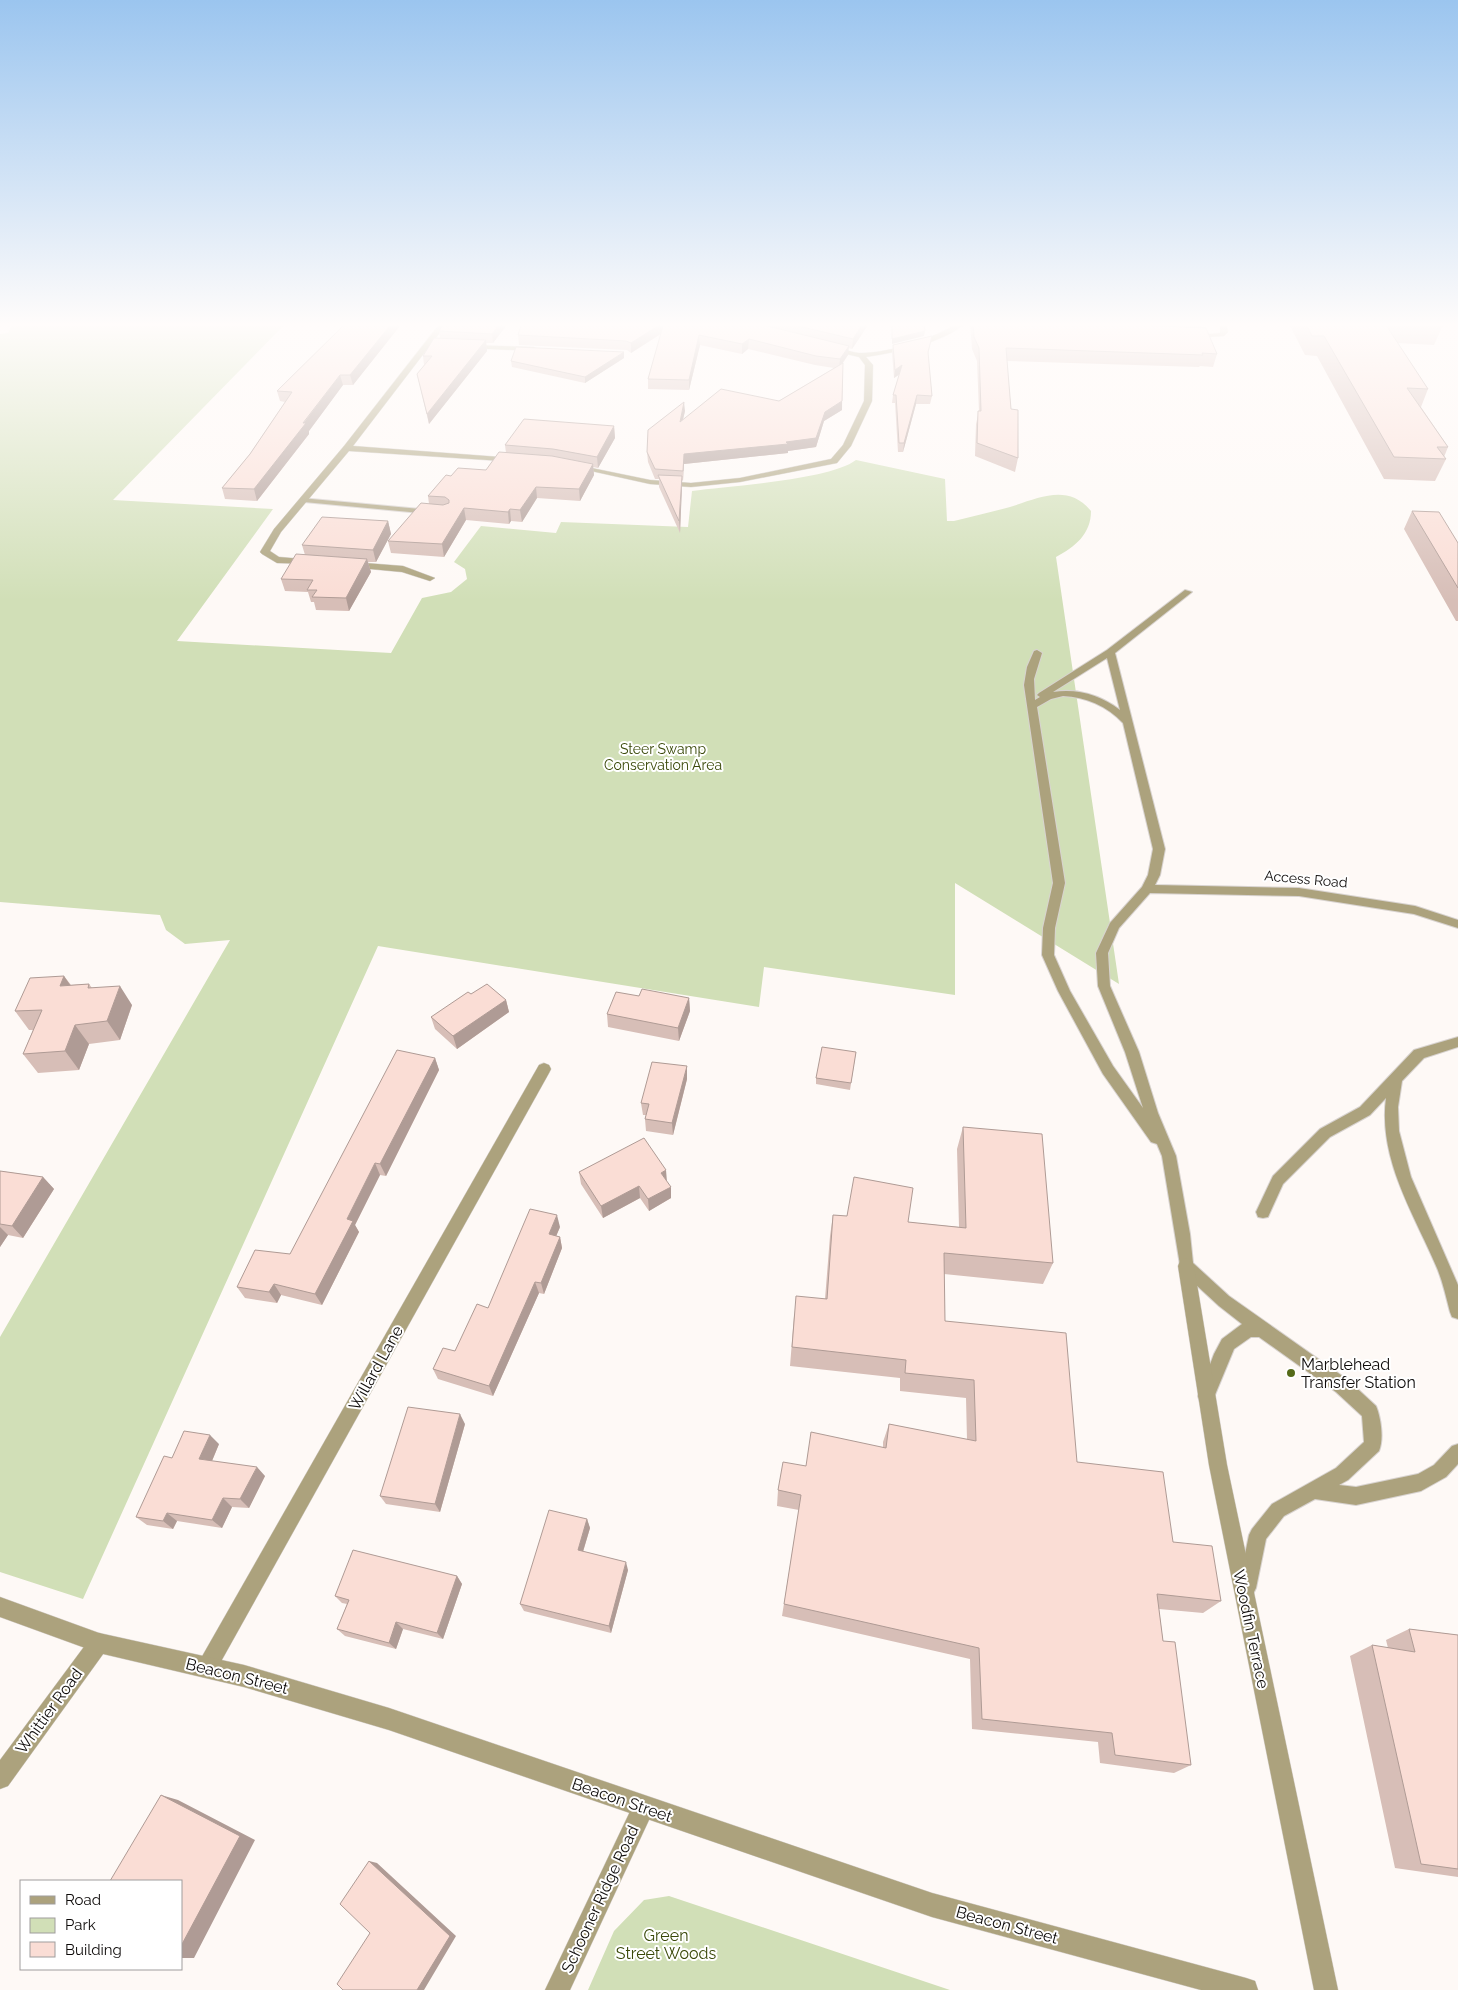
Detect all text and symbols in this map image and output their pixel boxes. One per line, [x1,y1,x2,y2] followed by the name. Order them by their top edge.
[604,741,722,773] park label: Steer Swamp Conservation Area
[1264,867,1348,891] street label: Access Road
[345,1322,407,1414] street label: Willard Lane
[1301,1355,1416,1392] place label: Marblehead Transfer Station
[1285,1367,1297,1379] marker: Marblehead Transfer Station
[1229,1568,1273,1690] street label: Woodfin Terrace
[184,1654,291,1698] street label: Beacon Street
[12,1665,86,1757] street label: Whittier Road
[569,1774,675,1826] street label: Beacon Street
[557,1822,643,1976] street label: Schooner Ridge Road
[20,1880,182,1970] legend
[65,1891,101,1909] text: Road
[954,1902,1061,1948] street label: Beacon Street
[65,1916,96,1934] text: Park
[616,1926,716,1963] park label: Green Street Woods
[65,1941,122,1959] text: Building

